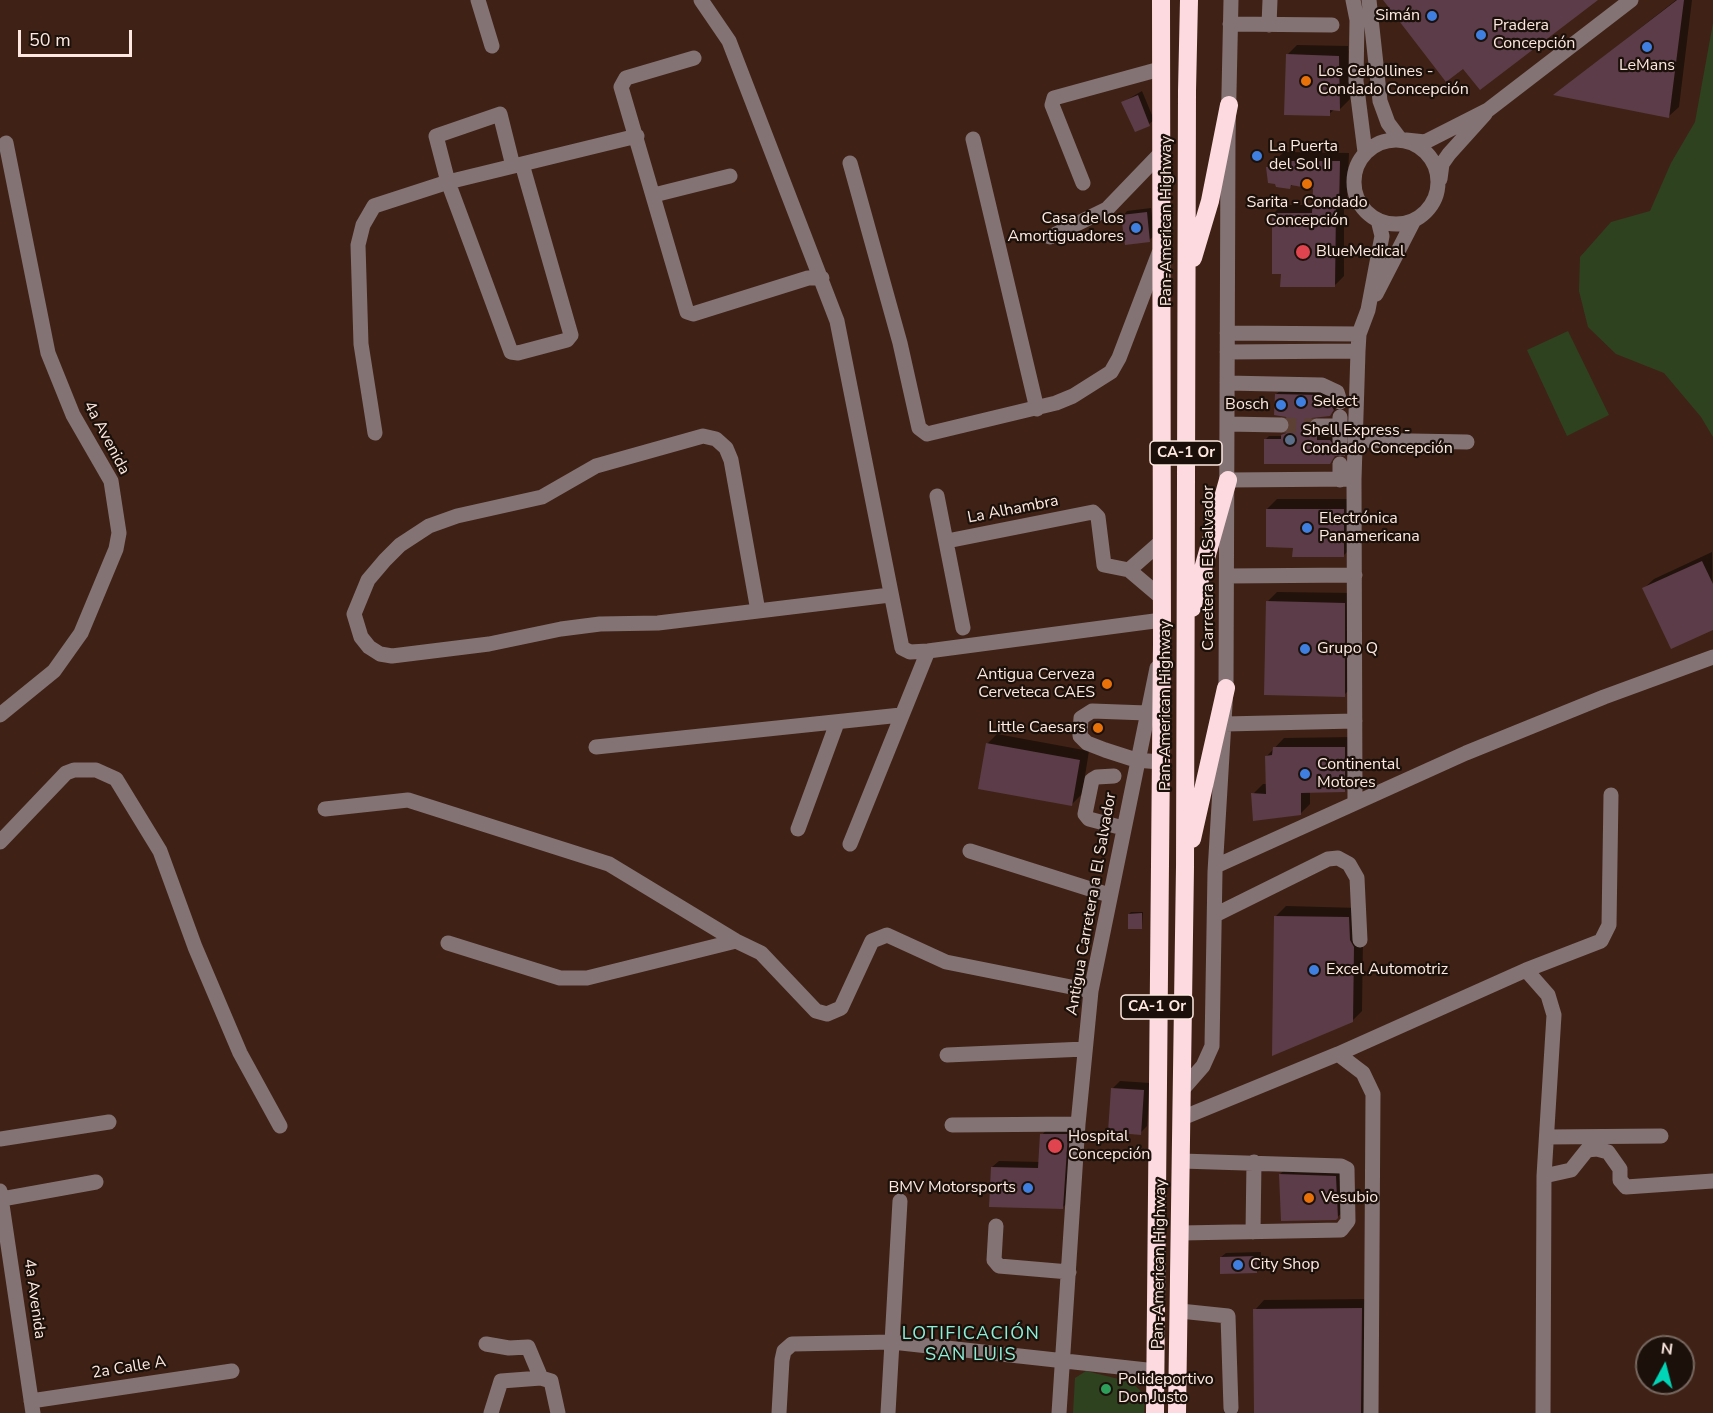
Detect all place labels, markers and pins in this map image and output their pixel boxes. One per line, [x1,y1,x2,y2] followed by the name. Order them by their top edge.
[1375,6,1420,26] place label: Simán
[1425,9,1439,23] marker: Simán
[1493,16,1575,54] place label: Pradera Concepción
[1474,28,1488,42] marker: Pradera Concepción
[1640,40,1654,54] marker: LeMans
[1619,56,1675,76] place label: LeMans
[1318,62,1469,100] place label: Los Cebollines - Condado Concepción
[1299,74,1313,88] marker: Los Cebollines - Condado Concepción
[1269,137,1338,175] place label: La Puerta del Sol II
[1250,149,1264,163] marker: La Puerta del Sol II
[1300,177,1314,191] marker: Sarita - Condado Concepción
[1246,193,1368,231] place label: Sarita - Condado Concepción
[1007,209,1124,247] place label: Casa de los Amortiguadores
[1129,221,1143,235] marker: Casa de los Amortiguadores
[1316,242,1405,262] place label: BlueMedical
[1294,243,1312,261] marker: BlueMedical
[1313,392,1358,412] place label: Select
[1225,395,1269,415] place label: Bosch
[1294,395,1308,409] marker: Select
[1274,398,1288,412] marker: Bosch
[1302,421,1453,459] place label: Shell Express - Condado Concepción
[1283,433,1297,447] marker: Shell Express - Condado Concepción
[1319,509,1420,547] place label: Electrónica Panamericana
[1300,521,1314,535] marker: Electrónica Panamericana
[1317,639,1378,659] place label: Grupo Q
[1298,642,1312,656] marker: Grupo Q
[977,665,1095,703] place label: Antigua Cerveza Cerveteca CAES
[1100,677,1114,691] marker: Antigua Cerveza Cerveteca CAES
[988,718,1086,738] place label: Little Caesars
[1091,721,1105,735] marker: Little Caesars
[1317,755,1400,793] place label: Continental Motores
[1298,767,1312,781] marker: Continental Motores
[1326,960,1448,980] place label: Excel Automotriz
[1307,963,1321,977] marker: Excel Automotriz
[1068,1127,1150,1165] place label: Hospital Concepción
[1046,1137,1064,1155] marker: Hospital Concepción
[888,1178,1016,1198] place label: BMV Motorsports
[1021,1181,1035,1195] marker: BMV Motorsports
[1321,1188,1378,1208] place label: Vesubio
[1302,1191,1316,1205] marker: Vesubio
[1250,1255,1320,1275] place label: City Shop
[1231,1258,1245,1272] marker: City Shop
[1118,1370,1214,1408] place label: Polideportivo Don Justo
[1099,1382,1113,1396] marker: Polideportivo Don Justo

